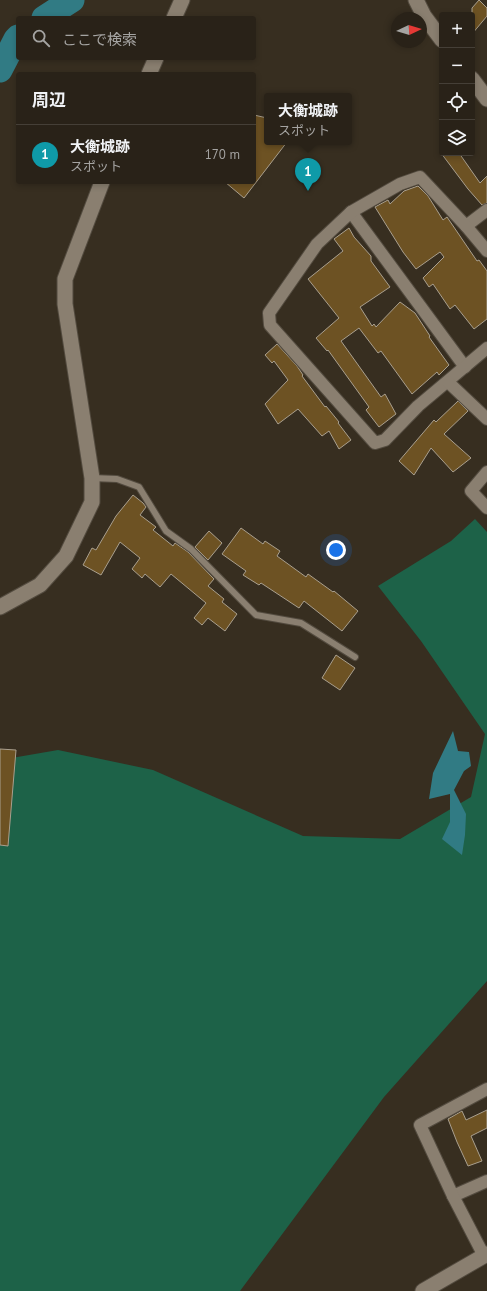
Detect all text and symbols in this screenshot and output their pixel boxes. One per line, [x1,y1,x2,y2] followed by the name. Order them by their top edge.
[391,12,427,48] north arrow
[439,12,475,156] map controls
[439,12,475,48] button: +
[16,16,256,60] search box
[30,27,52,49] icon: search
[62,30,137,49] text: ここで検索
[439,48,475,84] button: −
[439,84,475,120] button: locate
[32,89,66,111] text: 周辺
[264,93,352,145] popup
[278,101,338,120] text: 大衡城跡
[439,120,475,156] button: layers
[278,122,330,139] text: スポット
[70,137,130,156] text: 大衡城跡
[41,146,49,163] text: 1
[205,146,240,163] text: 170 m
[70,158,122,175] text: スポット
[295,158,321,191] pin: 1
[326,540,346,560] your location

